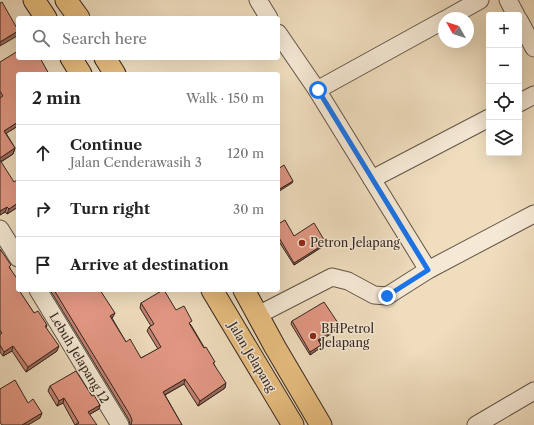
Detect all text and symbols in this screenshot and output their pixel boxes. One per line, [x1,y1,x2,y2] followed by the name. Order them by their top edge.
[438,12,474,48] north arrow
[486,12,522,156] map controls
[486,12,522,48] button: +
[16,16,280,60] search box
[30,27,52,49] icon: search
[62,29,147,48] text: Search here
[486,48,522,84] button: −
[309,81,327,99] route start
[486,84,522,120] button: locate
[32,88,81,108] text: 2 min
[186,90,264,106] text: Walk · 150 m
[486,120,522,156] button: layers
[70,135,142,154] text: Continue
[32,142,54,164] icon: ahead
[227,145,264,161] text: 120 m
[70,154,202,170] text: Jalan Cenderawasih 3
[32,198,54,220] icon: right
[70,199,150,218] text: Turn right
[233,201,264,217] text: 30 m
[310,235,400,250] place label: Petron Jelapang
[297,238,307,248] marker: Petron Jelapang
[32,254,54,276] icon: arrive
[70,255,229,274] text: Arrive at destination
[378,287,396,305] route end
[46,310,113,406] street label: Lebuh Jelapang 12
[225,317,280,395] street label: Jalan Jelapang
[319,321,374,350] place label: BHPetrol Jelapang
[308,331,318,341] marker: BHPetrol Jelapang

